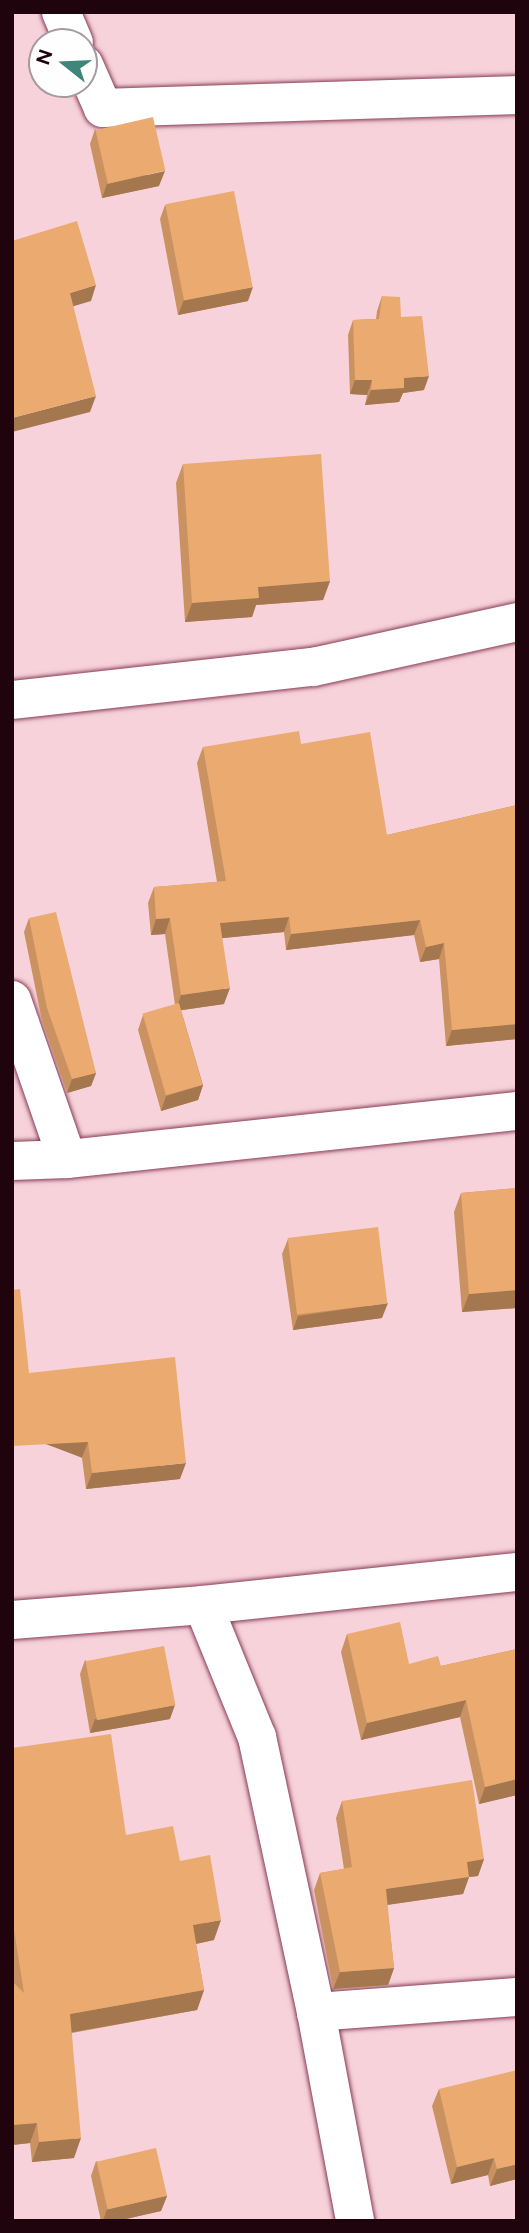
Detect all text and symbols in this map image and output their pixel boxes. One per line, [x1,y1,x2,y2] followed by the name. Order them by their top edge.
[28,28,98,98] north arrow
[31,46,58,68] text: N

